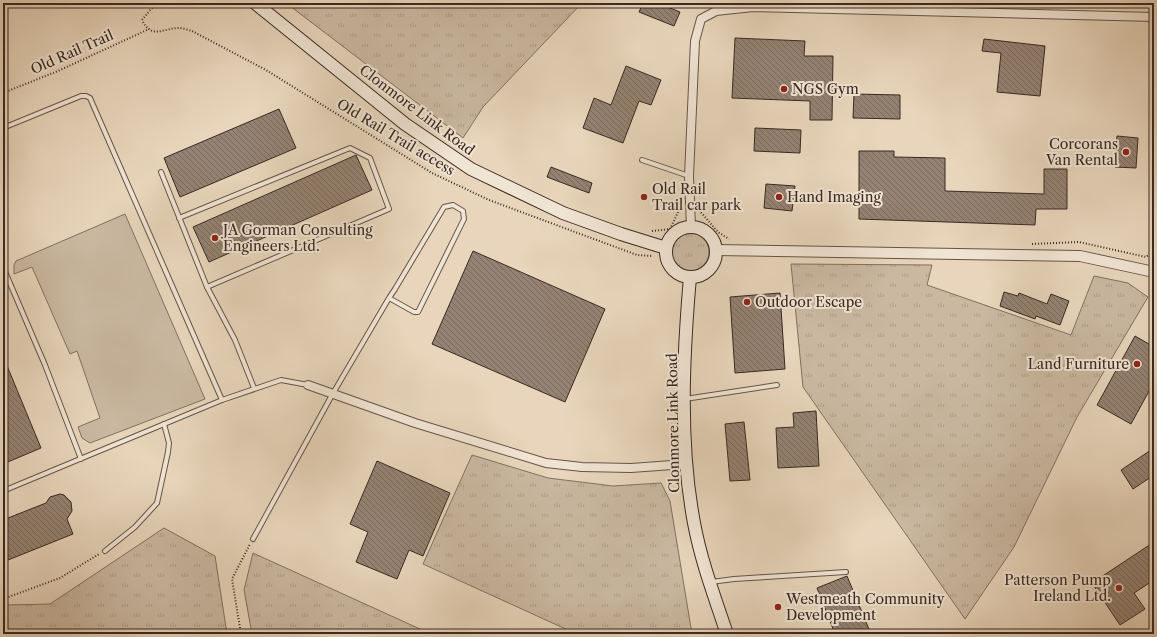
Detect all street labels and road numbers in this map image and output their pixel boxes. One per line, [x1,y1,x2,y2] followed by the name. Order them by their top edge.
[28,26,116,78] street label: Old Rail Trail
[356,61,479,159] street label: Clonmore Link Road
[334,95,458,179] street label: Old Rail Trail access
[663,353,683,493] street label: Clonmore Link Road

